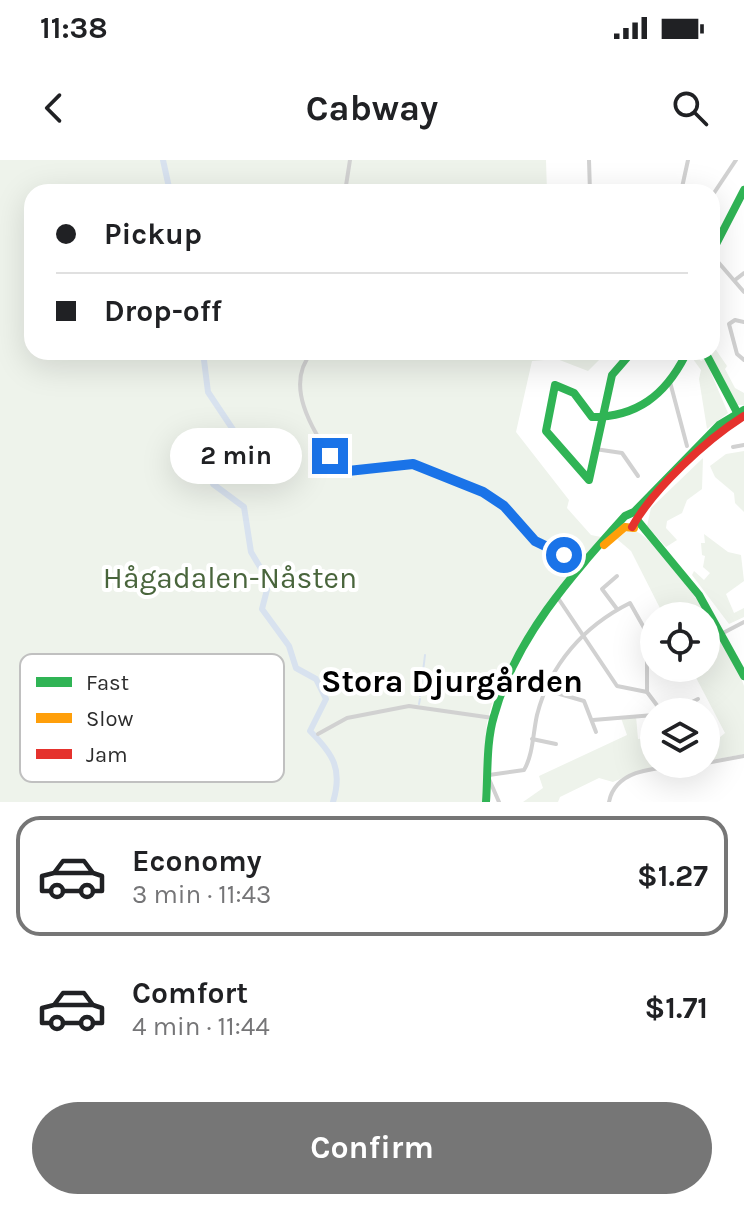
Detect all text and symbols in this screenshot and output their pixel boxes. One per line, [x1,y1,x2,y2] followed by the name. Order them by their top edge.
[40,10,108,46] text: 11:38
[32,86,76,130] icon: back
[668,86,712,130] icon: search
[306,87,438,129] text: Cabway
[104,216,202,252] text: Pickup
[104,293,222,329] text: Drop-off
[170,428,302,484] callout: 2 min
[312,438,348,474] route end
[200,440,272,471] text: 2 min
[546,537,582,573] route start
[103,560,357,596] park label: Hågadalen-Nåsten
[640,602,720,778] map controls
[640,602,720,682] button: locate
[20,654,284,782] legend
[321,663,583,700] district label: Stora Djurgården
[86,670,129,696] text: Fast
[640,698,720,778] button: layers
[86,706,133,732] text: Slow
[86,742,128,768] text: Jam
[36,840,108,912] icon: car
[132,843,262,879] text: Economy
[637,858,708,894] text: $1.27
[132,879,271,910] text: 3 min · 11:43
[36,972,108,1044] icon: car
[132,975,248,1011] text: Comfort
[645,990,708,1026] text: $1.71
[132,1011,270,1042] text: 4 min · 11:44
[32,1102,712,1194] button: Confirm

